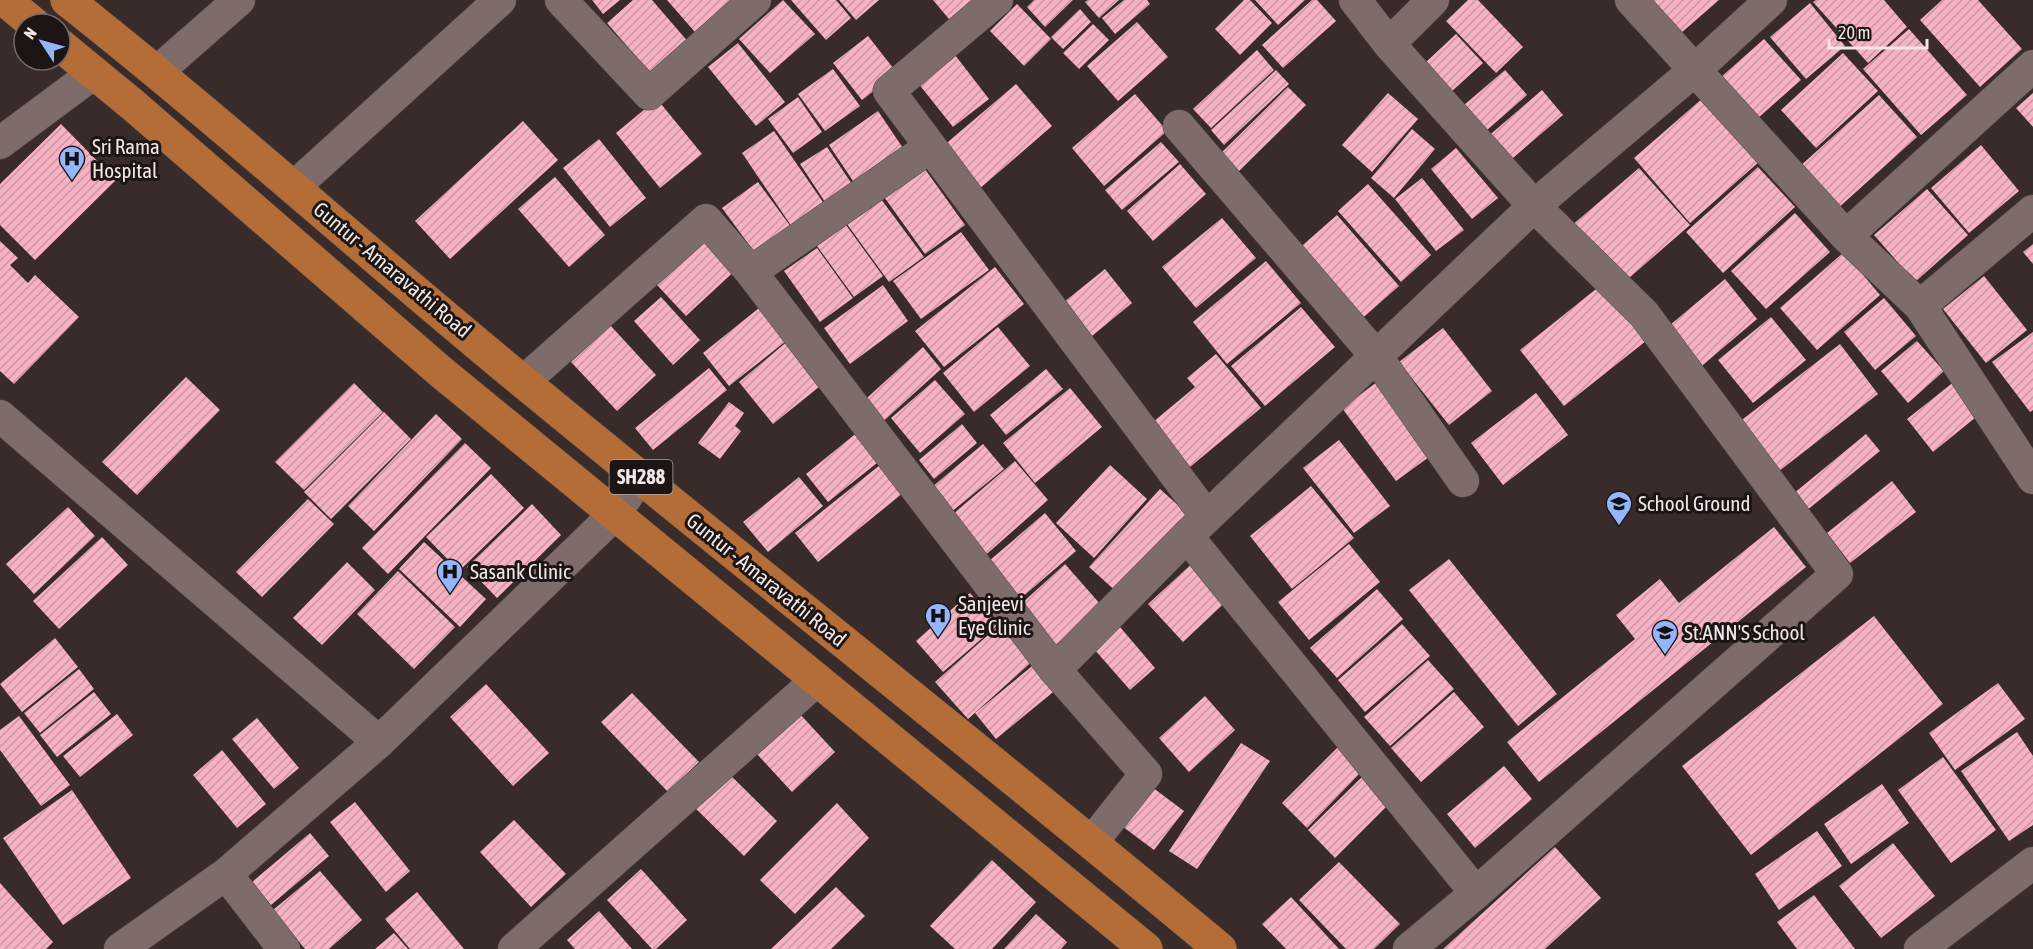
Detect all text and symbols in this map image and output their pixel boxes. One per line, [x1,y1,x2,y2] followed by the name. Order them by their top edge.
[12,12,72,72] north arrow
[1829,12,1926,50] scale bar
[1838,22,1870,43] text: 20 m
[20,24,40,42] text: N
[92,134,160,182] place label: Sri Rama Hospital
[57,144,87,182] hospital icon: Sri Rama Hospital
[309,196,476,342] street label: Guntur - Amaravathi Road
[610,460,672,494] road number: SH288
[1604,489,1634,527] school or university icon: School Ground
[1638,491,1750,515] place label: School Ground
[682,508,851,651] street label: Guntur - Amaravathi Road
[435,557,465,595] hospital icon: Sasank Clinic
[470,559,571,583] place label: Sasank Clinic
[958,591,1031,639] place label: Sanjeevi Eye Clinic
[923,601,953,639] hospital icon: Sanjeevi Eye Clinic
[1650,618,1680,656] school or university icon: St.ANN'S School
[1684,620,1805,644] place label: St.ANN'S School

